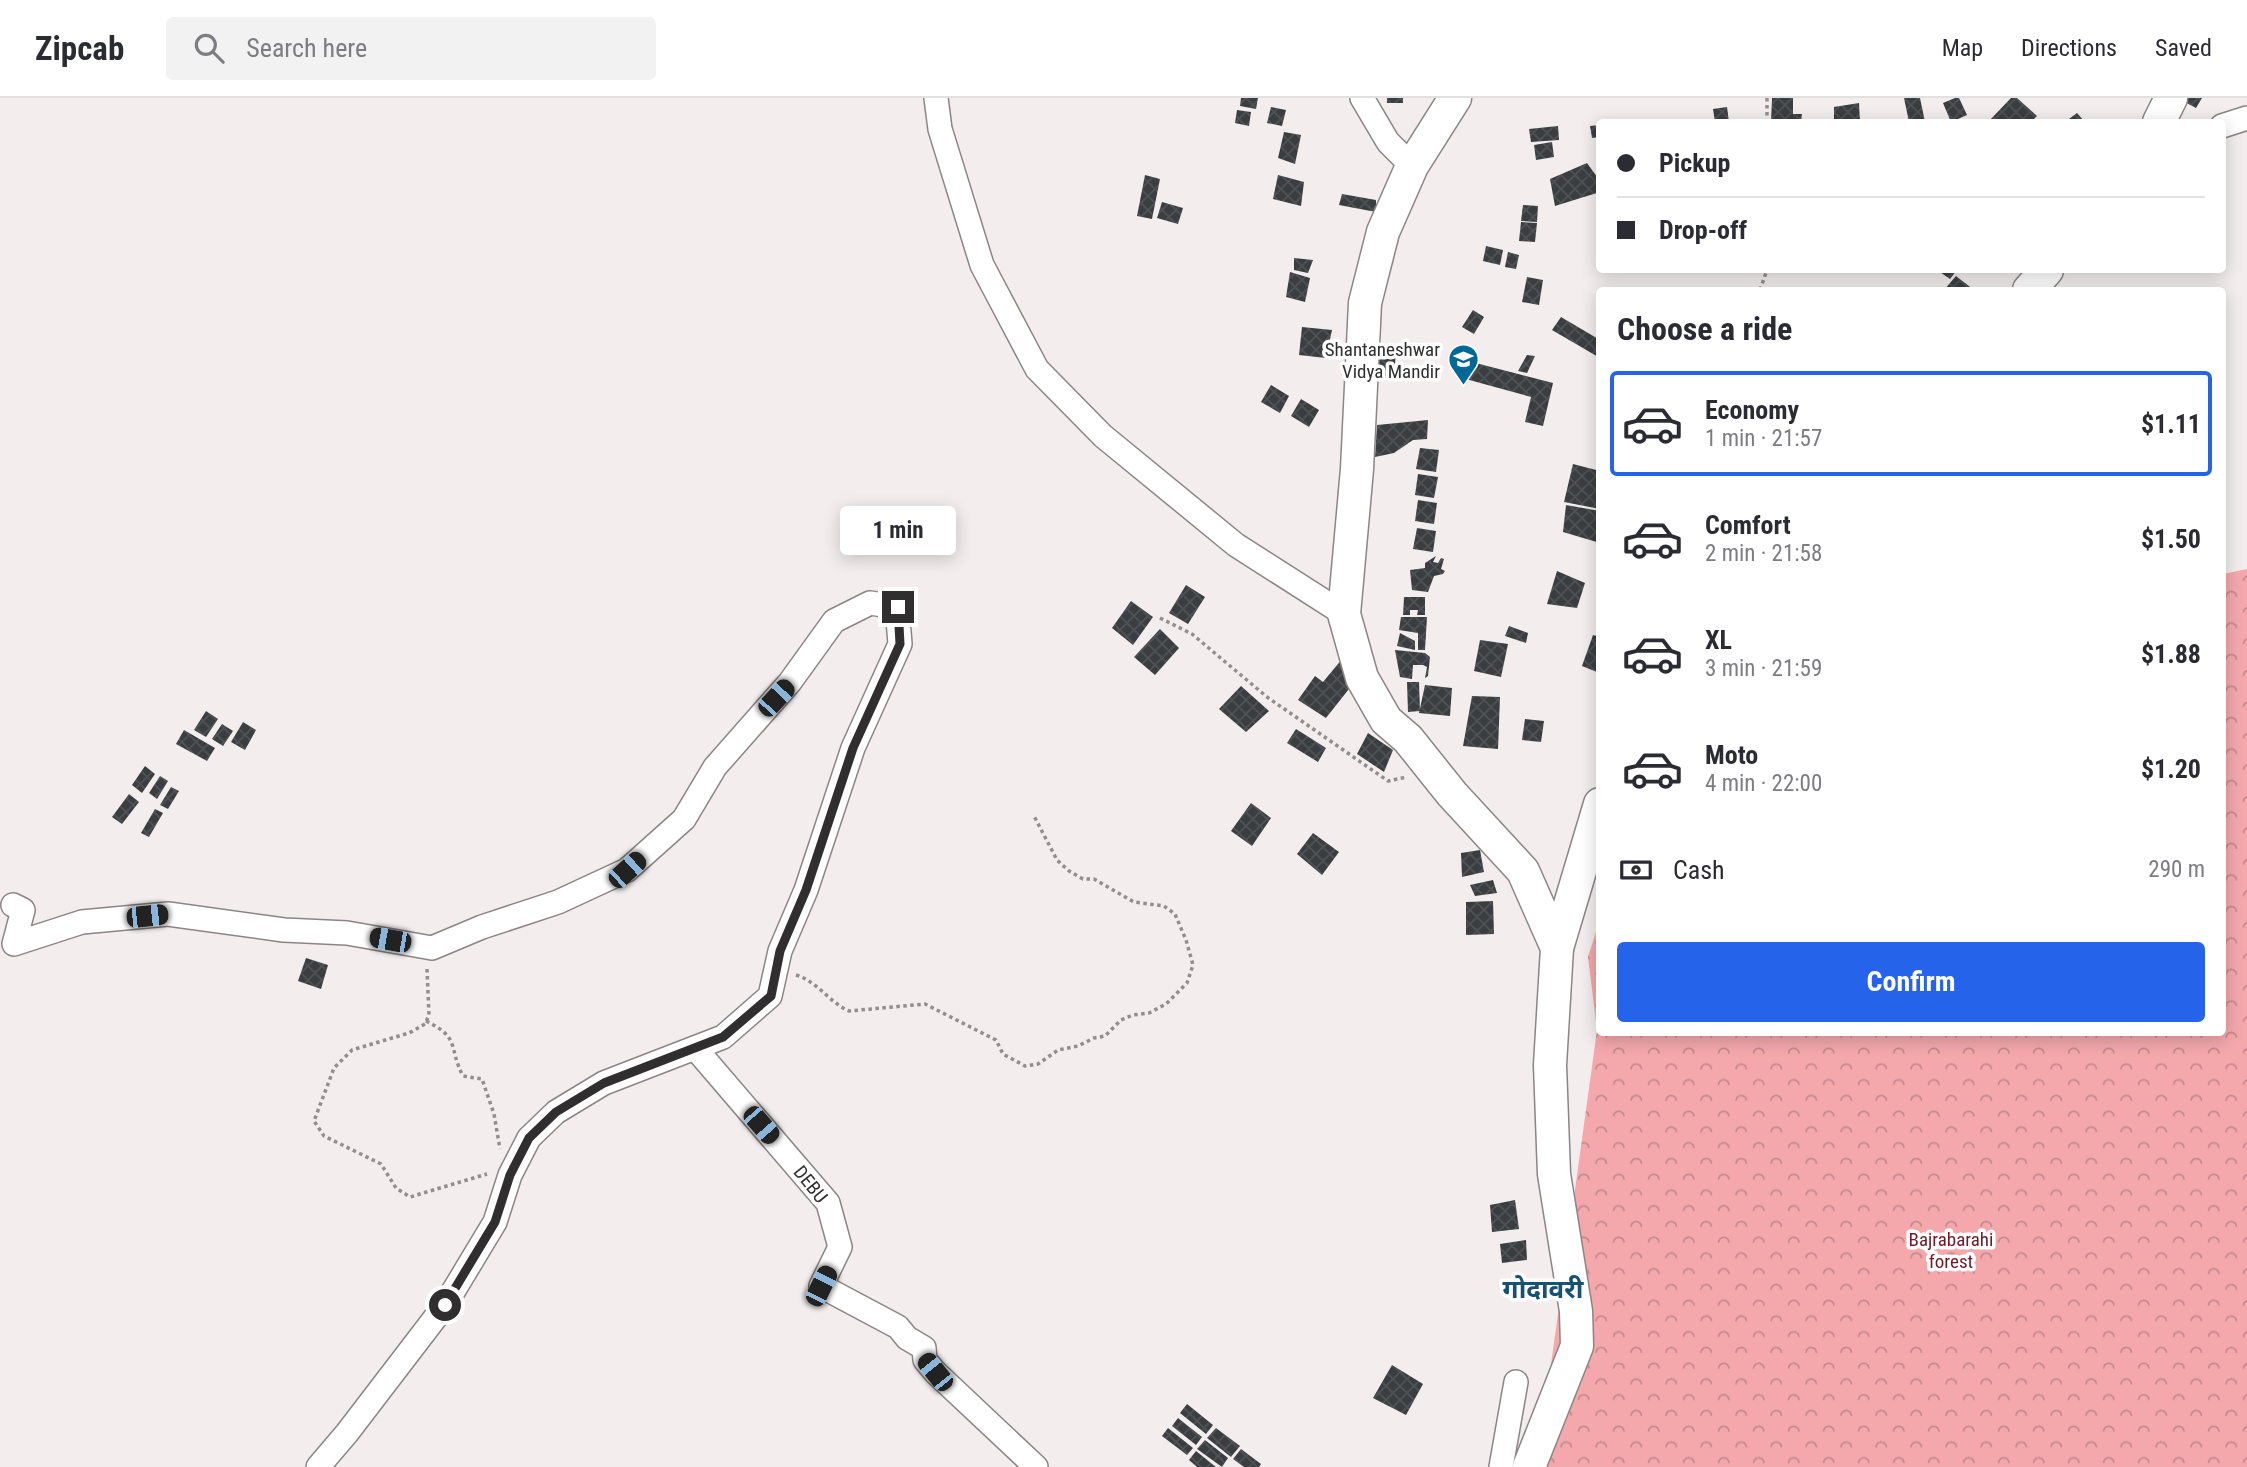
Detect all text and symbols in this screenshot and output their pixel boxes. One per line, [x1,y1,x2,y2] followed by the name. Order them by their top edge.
[166,17,656,80] search box
[35,29,124,68] text: Zipcab
[190,29,228,67] icon: search
[246,33,367,63] text: Search here
[1942,34,1983,62] text: Map
[2021,34,2117,62] text: Directions
[2155,34,2212,62] text: Saved
[1659,148,1730,178] text: Pickup
[1659,215,1747,245] text: Drop-off
[1617,310,1792,348] text: Choose a ride
[1325,338,1440,383] place label: Shantaneshwar Vidya Mandir
[1446,343,1480,387] school or university icon: Shantaneshwar Vidya Mandir
[1621,392,1684,455] icon: car
[1705,395,1799,425] text: Economy
[2141,409,2201,439] text: $1.11
[1705,425,1822,452] text: 1 min · 21:57
[840,505,956,554] callout: 1 min
[1621,507,1684,570] icon: car
[1705,510,1791,540] text: Comfort
[872,517,924,544] text: 1 min
[2141,524,2201,554] text: $1.50
[1705,540,1822,567] text: 2 min · 21:58
[882,591,914,623] route end
[1621,622,1684,685] icon: car
[1705,625,1732,655] text: XL
[2141,639,2201,669] text: $1.88
[1705,655,1822,682] text: 3 min · 21:59
[754,675,799,721] car
[1621,737,1684,800] icon: car
[1705,740,1758,770] text: Moto
[2141,754,2201,784] text: $1.20
[1705,770,1822,797] text: 4 min · 22:00
[605,848,650,892] car
[1617,851,1655,889] icon: cash
[1673,855,1725,885] text: Cash
[2148,856,2205,883] text: 290 m
[126,903,169,929] car
[368,926,413,954] car
[1617,942,2205,1022] button: Confirm
[740,1102,783,1148] car
[789,1161,833,1208] street label: DEBU
[1909,1228,1993,1273] park label: Bajrabarahi forest
[803,1263,840,1309] car
[1503,1274,1585,1304] district label: गोदावरी
[429,1289,461,1321] route start
[914,1349,957,1395] car

